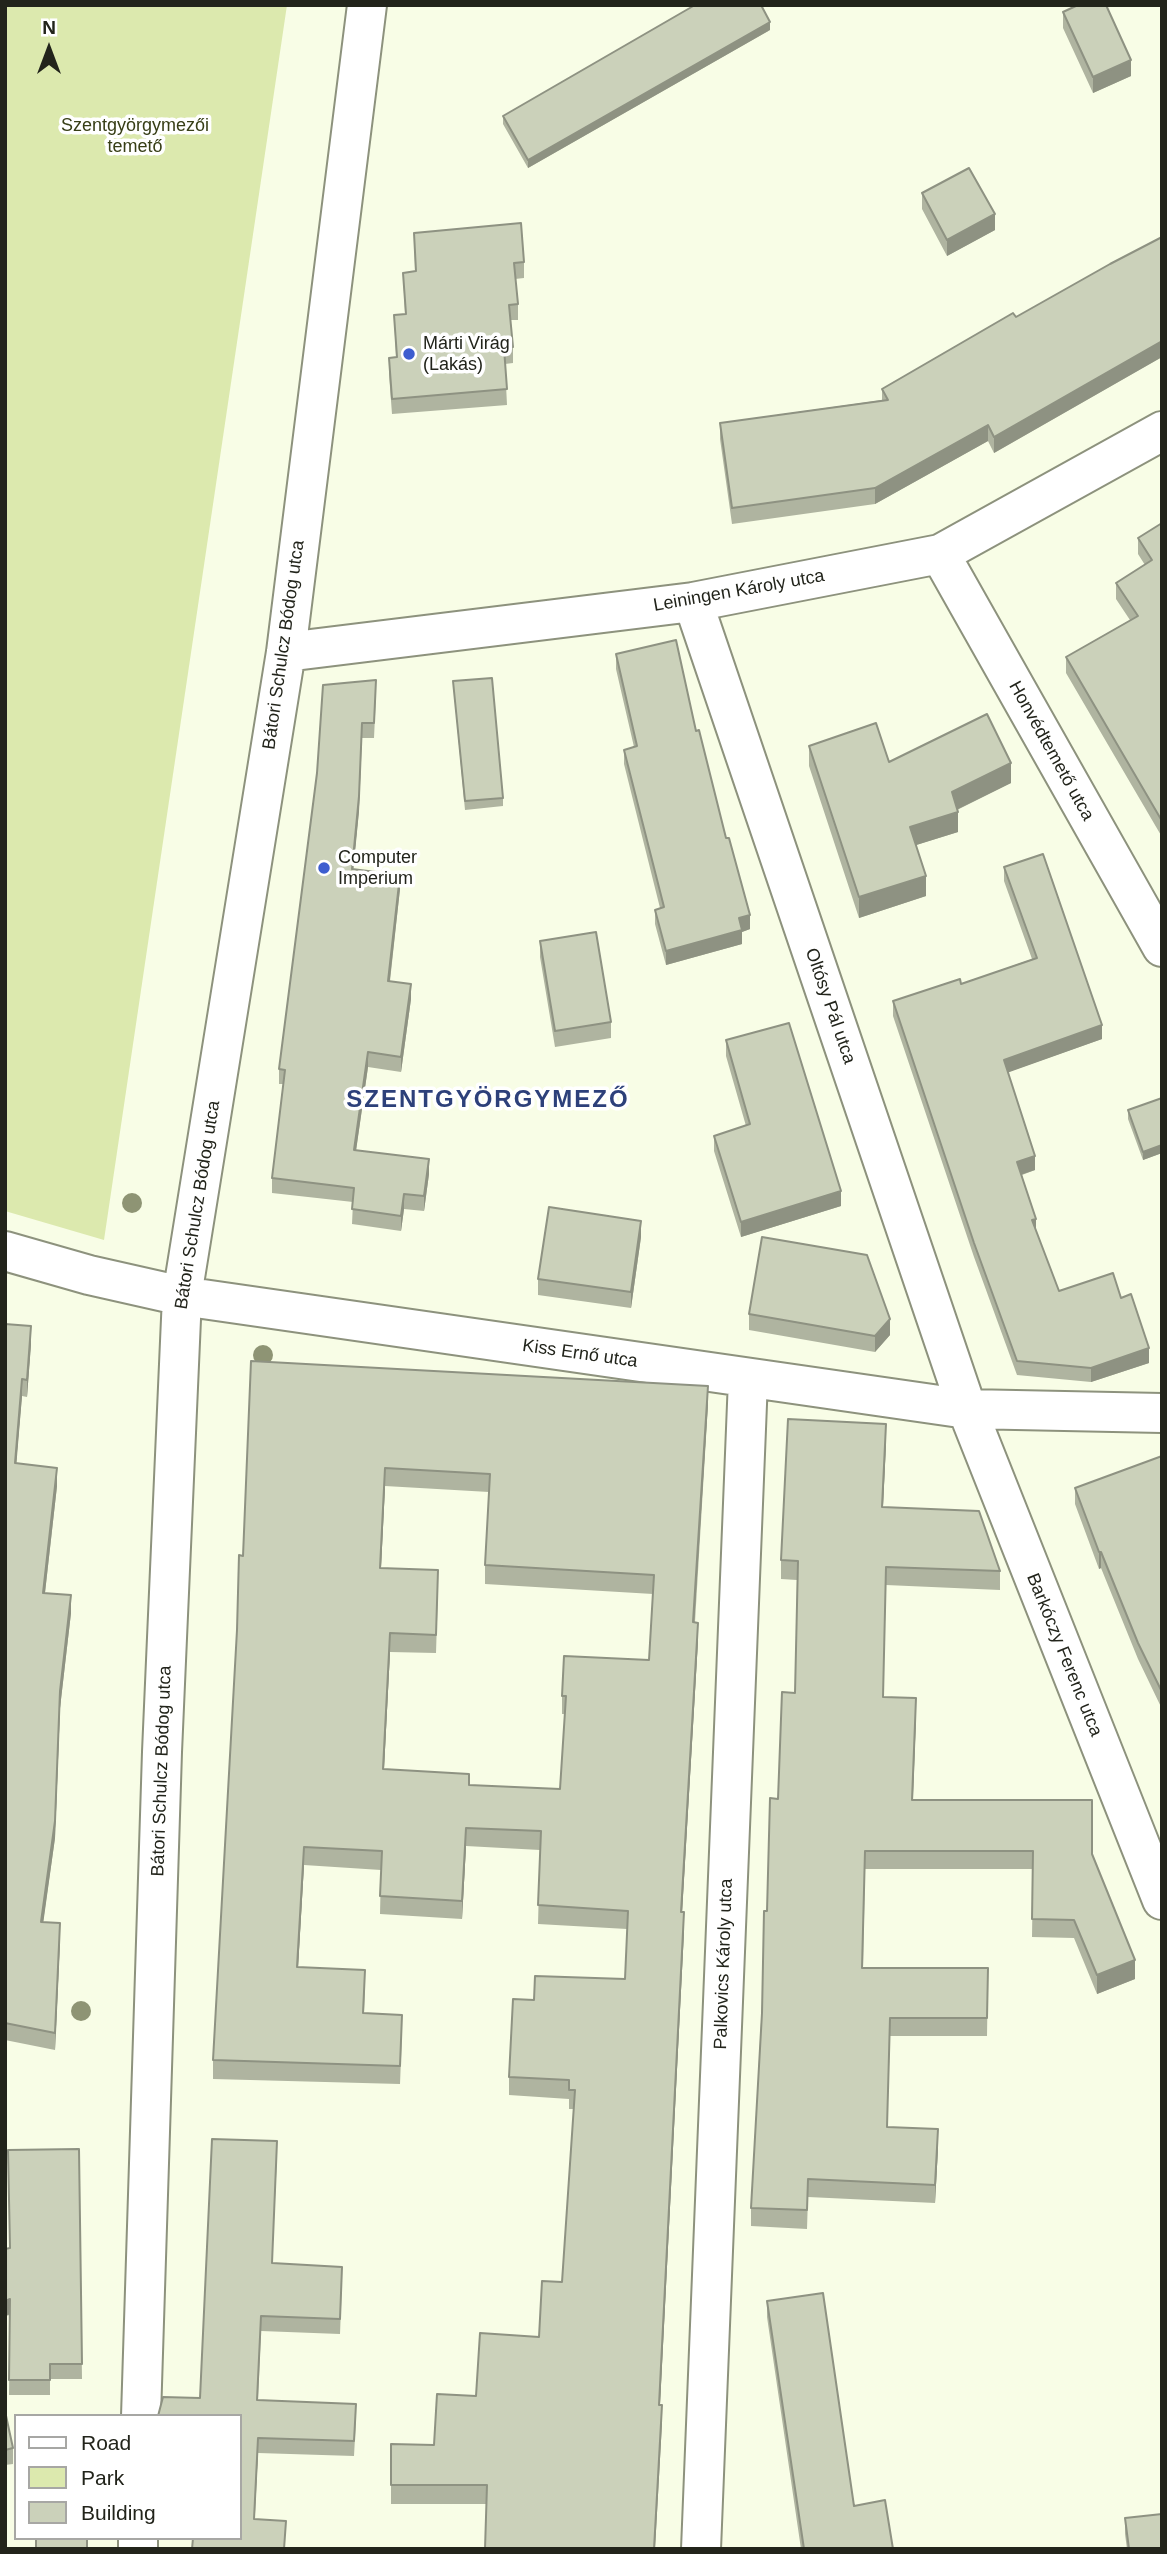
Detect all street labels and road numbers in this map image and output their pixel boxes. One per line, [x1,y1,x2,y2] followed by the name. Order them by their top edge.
[259,539,309,751] street label: Bátori Schulcz Bódog utca
[652,565,826,617] street label: Leiningen Károly utca
[1004,678,1098,824] street label: Honvédtemető utca
[800,945,860,1067] street label: Oltósy Pál utca
[171,1099,225,1311] street label: Bátori Schulcz Bódog utca
[521,1335,639,1373] street label: Kiss Ernő utca
[1021,1570,1107,1740] street label: Barkóczy Ferenc utca
[148,1665,176,1877] street label: Bátori Schulcz Bódog utca
[710,1878,738,2050] street label: Palkovics Károly utca

